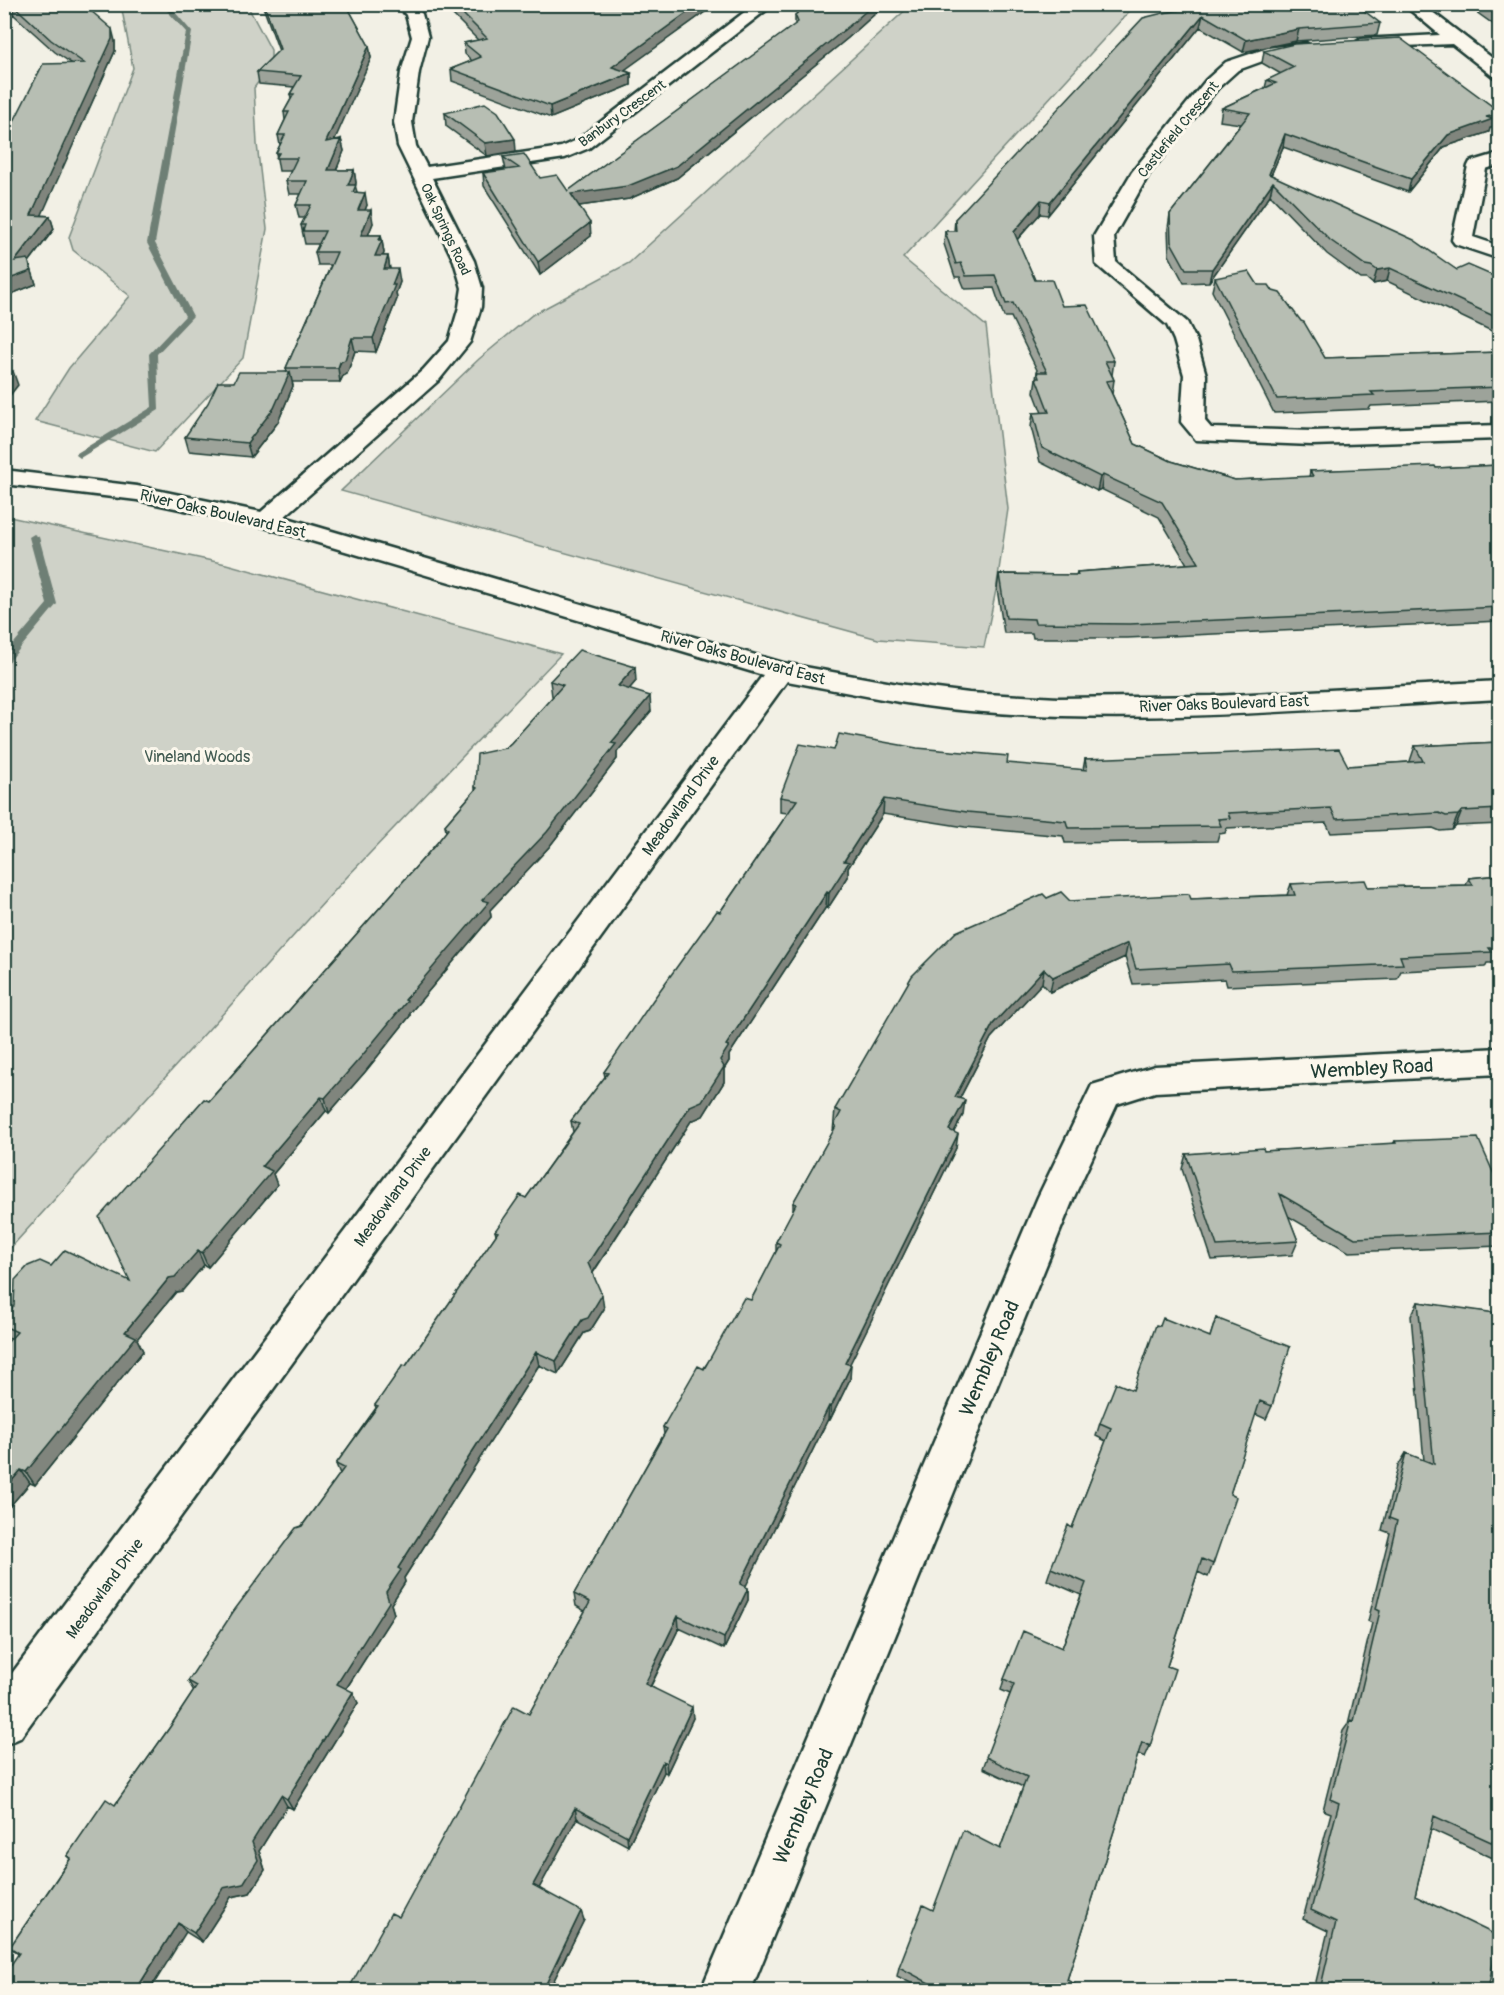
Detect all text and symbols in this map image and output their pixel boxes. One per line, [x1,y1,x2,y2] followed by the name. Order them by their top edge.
[575,76,669,151] street label: Banbury Crescent
[1134,77,1223,181] street label: Castlefield Crescent
[417,180,474,278] street label: Oak Springs Road
[138,485,308,543] street label: River Oaks Boulevard East
[658,626,828,690] street label: River Oaks Boulevard East
[1139,691,1310,717] street label: River Oaks Boulevard East
[144,747,250,767] park label: Vineland Woods
[638,752,724,860] street label: Meadowland Drive
[1310,1053,1434,1084] street label: Wembley Road
[350,1143,436,1251] street label: Meadowland Drive
[954,1297,1025,1420] street label: Wembley Road
[62,1535,148,1643] street label: Meadowland Drive
[768,1745,839,1868] street label: Wembley Road

